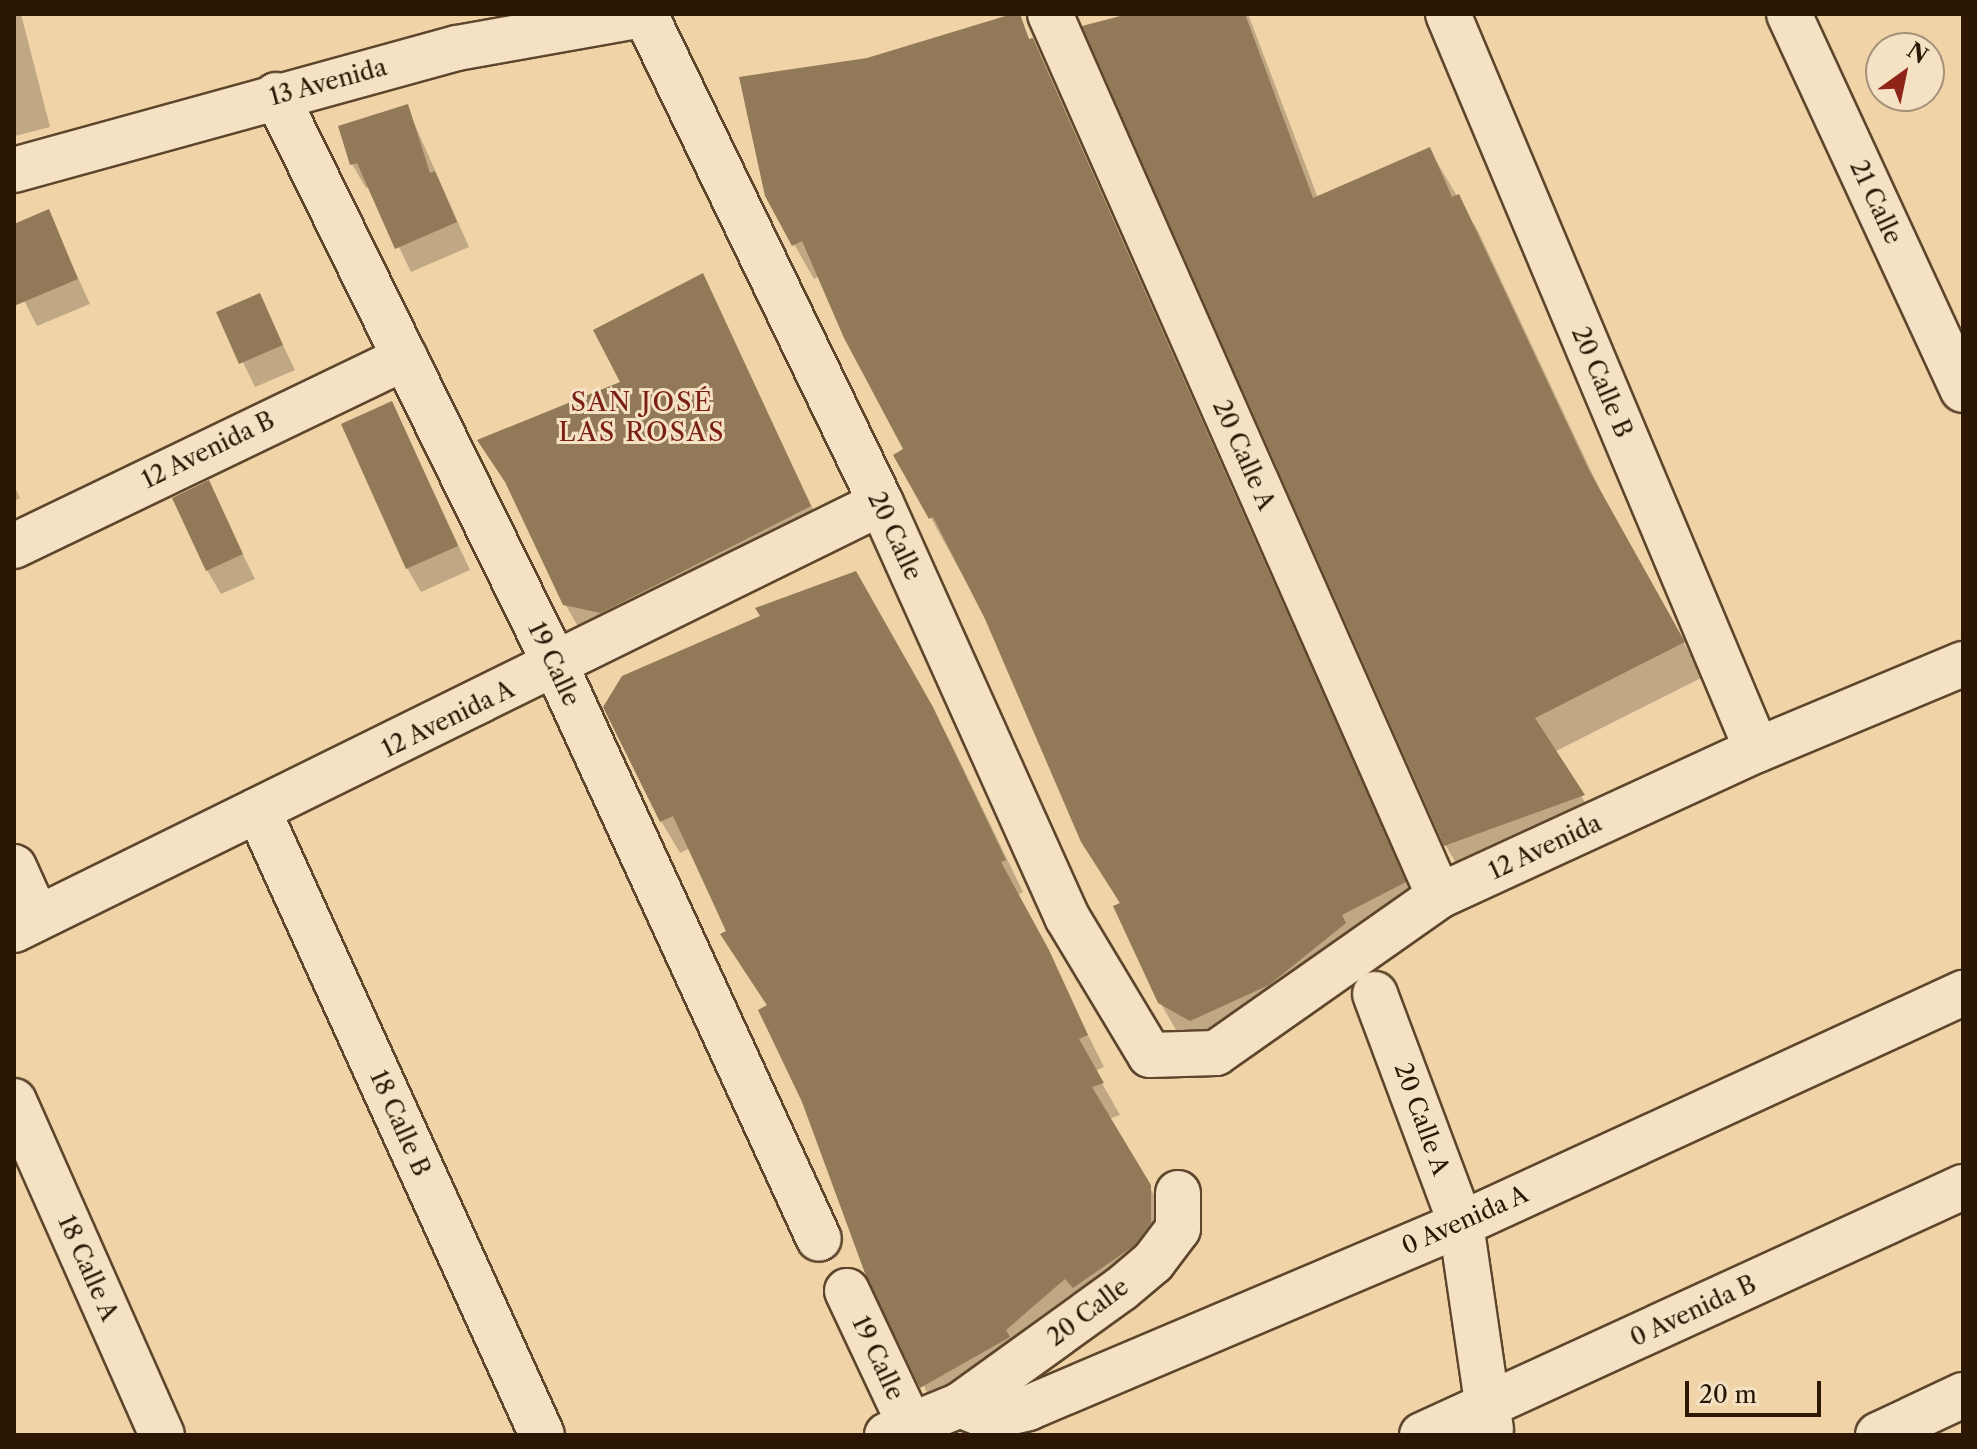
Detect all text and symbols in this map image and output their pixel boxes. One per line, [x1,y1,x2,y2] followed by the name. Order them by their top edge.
[1865,32,1945,112] north arrow
[1902,37,1933,70] text: N
[266,52,390,112] street label: 13 Avenida
[1844,156,1908,248] street label: 21 Calle
[1566,322,1638,442] street label: 20 Calle B
[558,387,726,448] district label: SAN JOSÉ LAS ROSAS
[1207,395,1281,515] street label: 20 Calle A
[136,405,280,495] street label: 12 Avenida B
[862,487,928,585] street label: 20 Calle
[522,617,586,711] street label: 19 Calle
[376,674,520,764] street label: 12 Avenida A
[1484,808,1606,886] street label: 12 Avenida
[1388,1058,1456,1180] street label: 20 Calle A
[364,1066,436,1180] street label: 18 Calle B
[1396,1179,1534,1261] street label: 0 Avenida A
[52,1210,124,1326] street label: 18 Calle A
[1625,1269,1761,1353] street label: 0 Avenida B
[1042,1272,1134,1352] street label: 20 Calle
[846,1311,910,1405] street label: 19 Calle
[1689,1365,1825,1415] scale bar
[1699,1380,1757,1409] text: 20 m

